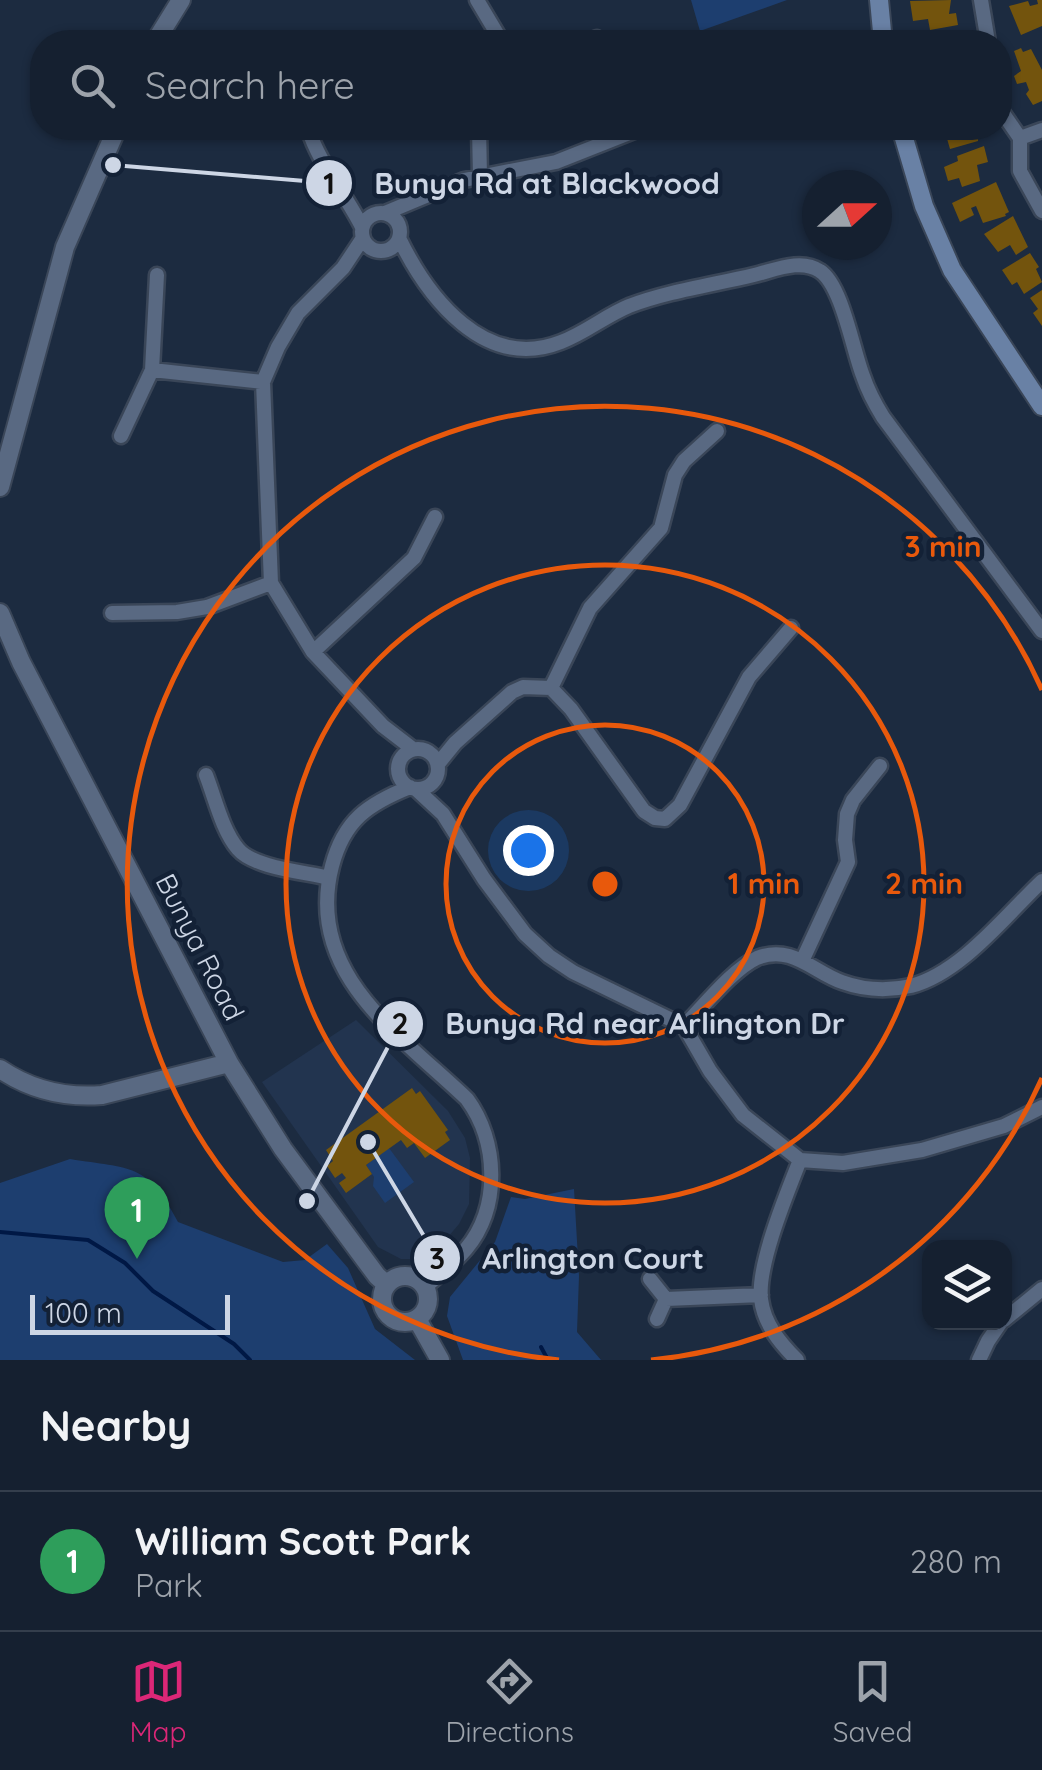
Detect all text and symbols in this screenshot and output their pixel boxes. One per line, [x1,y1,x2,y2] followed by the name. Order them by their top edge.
[30,30,1012,140] search box
[65,58,120,113] icon: search
[145,61,355,109] text: Search here
[304,153,739,213] callout: Bunya Rd at Blackwood
[323,164,335,202] text: 1
[374,164,720,202] text: Bunya Rd at Blackwood
[802,170,892,260] north arrow
[904,527,982,565] text: 3 min
[503,825,554,876] your location
[728,864,800,902] text: 1 min
[885,864,963,902] text: 2 min
[587,866,623,902] centre of rings
[148,867,252,1026] street label: Bunya Road
[375,994,865,1054] callout: Bunya Rd near Arlington Dr
[391,1004,409,1042] text: 2
[445,1004,845,1042] text: Bunya Rd near Arlington Dr
[104,1176,170,1259] pin: 1
[412,1228,724,1288] callout: Arlington Court
[429,1239,445,1277] text: 3
[482,1239,704,1277] text: Arlington Court
[922,1240,1012,1330] map controls
[922,1240,1012,1330] button: layers
[30,1290,230,1334] scale bar
[45,1295,122,1330] text: 100 m
[40,1399,191,1452] text: Nearby
[135,1517,471,1565] text: William Scott Park
[66,1541,79,1581] text: 1
[910,1541,1002,1581] text: 280 m
[135,1565,203,1605] text: Park
[129,1654,187,1749] tab: Map
[445,1654,574,1749] tab: Directions
[833,1654,913,1749] tab: Saved

